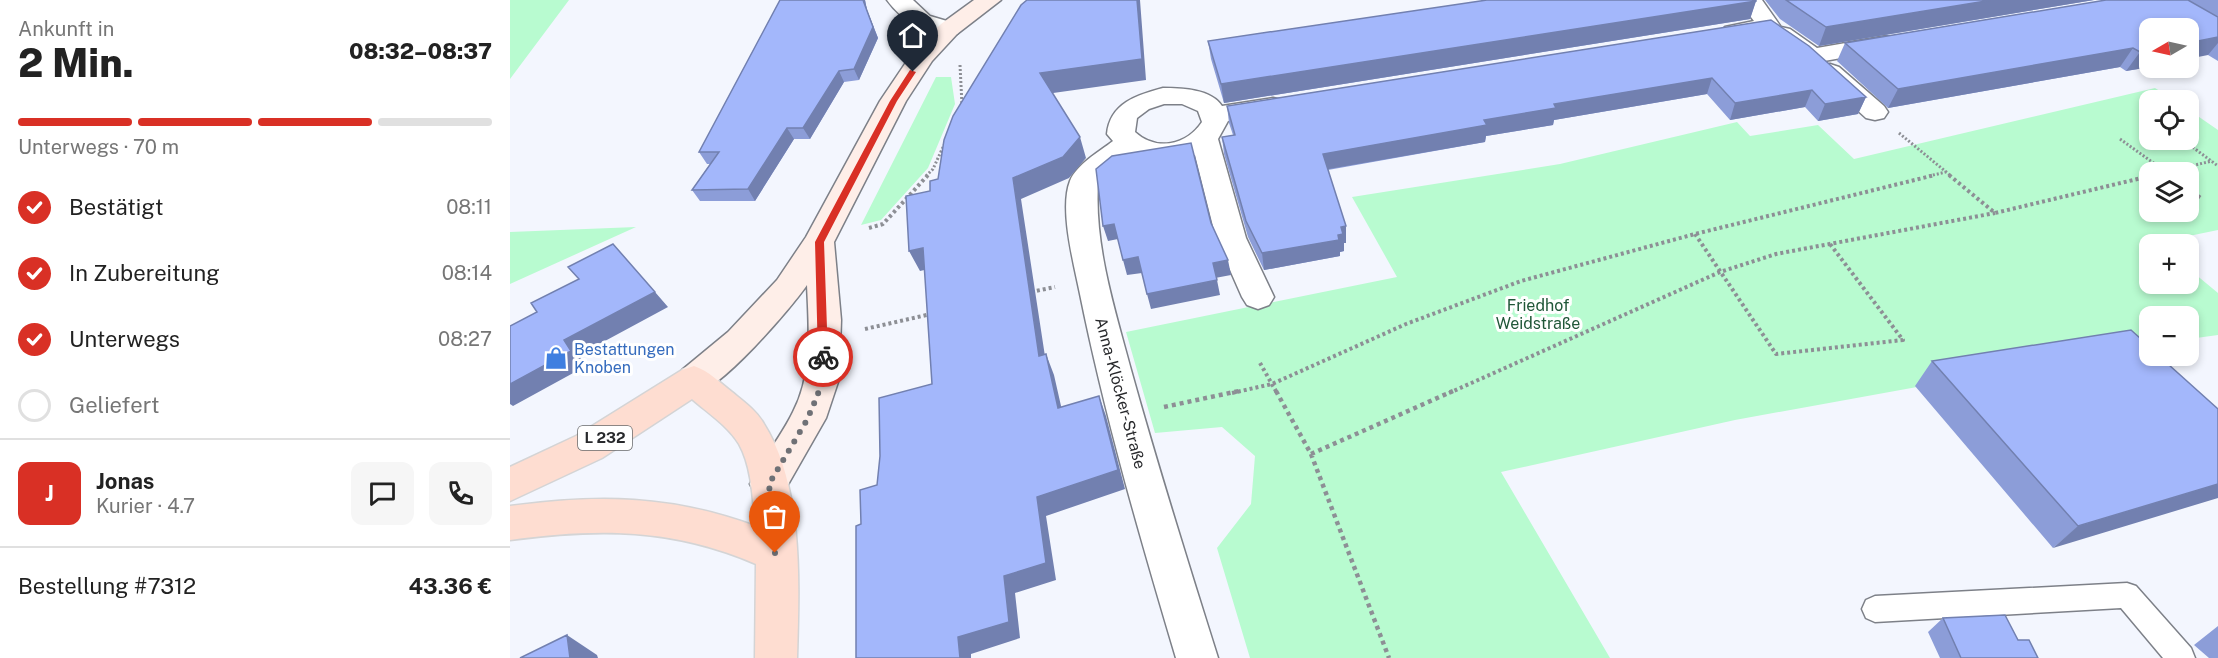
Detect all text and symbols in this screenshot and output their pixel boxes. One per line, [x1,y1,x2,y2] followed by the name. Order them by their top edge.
[887,10,938,72] pin
[18,17,114,41] text: Ankunft in
[2139,18,2199,78] north arrow
[2139,18,2199,366] map controls
[896,19,929,52] icon: home
[349,38,492,64] text: 08:32–08:37
[18,40,134,86] text: 2 Min.
[2139,90,2199,150] button: locate
[18,135,179,159] text: Unterwegs · 70 m
[2139,162,2199,222] button: layers
[18,191,51,224] icon: check
[69,194,164,220] text: Bestätigt
[446,195,492,219] text: 08:11
[2139,234,2199,294] button: +
[18,257,51,290] icon: check
[69,260,220,286] text: In Zubereitung
[442,261,492,285] text: 08:14
[1496,296,1580,333] park label: Friedhof Weidstraße
[2139,306,2199,366] button: −
[1091,315,1150,471] street label: Anna-Klöcker-Straße
[18,323,51,356] icon: check
[69,326,180,352] text: Unterwegs
[438,327,492,351] text: 08:27
[793,327,853,387] courier
[574,340,675,377] place label: Bestattungen Knoben
[807,341,840,374] icon: bike
[543,345,569,371] shop icon: Bestattungen Knoben
[69,392,159,418] text: Geliefert
[578,426,632,450] road number: L 232
[351,462,414,525] button: chat
[429,462,492,525] button: phone
[96,468,154,494] text: Jonas
[45,480,54,506] text: J
[749,491,800,553] pin
[96,494,195,518] text: Kurier · 4.7
[758,500,791,533] icon: bag
[18,573,196,599] text: Bestellung #7312
[409,573,492,599] text: 43.36 €

